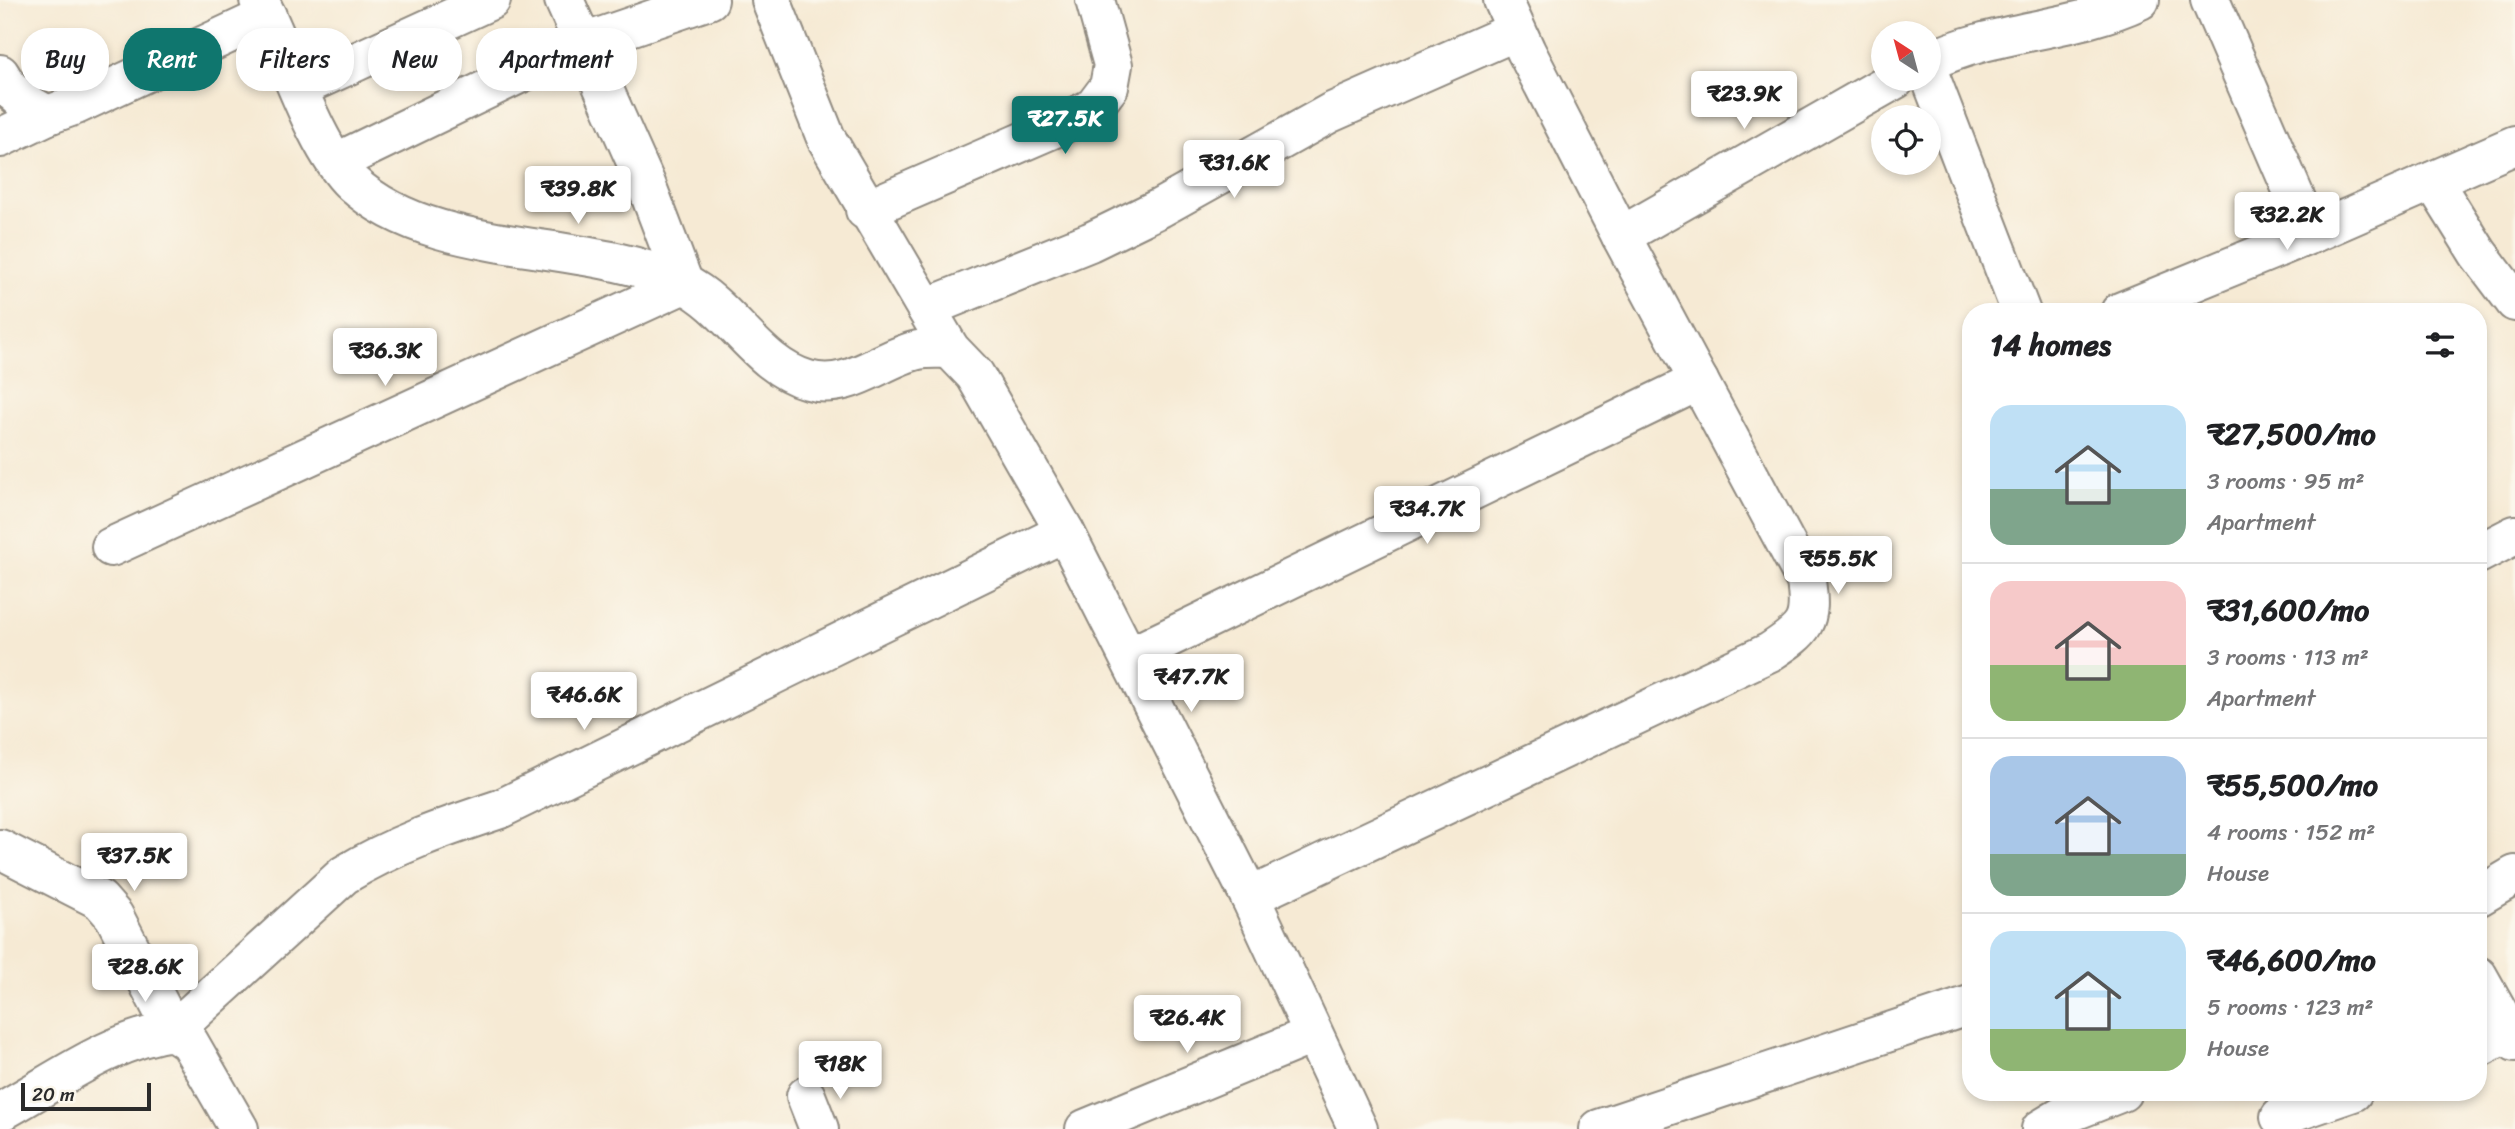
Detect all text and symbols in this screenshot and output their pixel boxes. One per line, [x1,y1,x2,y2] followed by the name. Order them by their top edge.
[1871,21,1941,91] north arrow
[1871,21,1941,175] map controls
[21,28,109,91] chip: Buy
[123,28,222,91] chip: Rent
[236,28,354,91] chip: Filters
[368,28,462,91] chip: New
[476,28,637,91] chip: Apartment
[1687,72,1801,131] pin: ₹23.9K
[1707,73,1781,114] text: ₹23.9K
[1008,96,1122,156] pin: ₹27.5K
[1028,98,1102,139] text: ₹27.5K
[1871,105,1941,175] button: locate
[1177,140,1291,200] pin: ₹31.6K
[1199,142,1269,183] text: ₹31.6K
[521,166,635,226] pin: ₹39.8K
[541,168,615,209] text: ₹39.8K
[2230,192,2344,252] pin: ₹32.2K
[2251,194,2323,235] text: ₹32.2K
[1990,318,2111,372] text: 14 homes
[2421,326,2459,364] icon: filters
[328,328,442,388] pin: ₹36.3K
[349,330,421,371] text: ₹36.3K
[2207,407,2376,461] text: ₹27,500/mo
[2046,433,2130,517] icon: home
[2207,461,2364,502] text: 3 rooms · 95 m²
[1370,486,1484,546] pin: ₹34.7K
[1390,488,1464,529] text: ₹34.7K
[2207,502,2316,543] text: Apartment
[1781,536,1895,596] pin: ₹55.5K
[1800,538,1876,579] text: ₹55.5K
[2207,583,2369,637] text: ₹31,600/mo
[2046,609,2130,693] icon: home
[2207,637,2369,678] text: 3 rooms · 113 m²
[1134,654,1248,714] pin: ₹47.7K
[1154,656,1228,697] text: ₹47.7K
[527,672,641,732] pin: ₹46.6K
[547,674,621,715] text: ₹46.6K
[2207,678,2316,719] text: Apartment
[2207,758,2378,812] text: ₹55,500/mo
[2046,784,2130,868] icon: home
[2207,812,2375,853] text: 4 rooms · 152 m²
[77,834,191,893] pin: ₹37.5K
[97,835,171,876] text: ₹37.5K
[2207,853,2269,894] text: House
[2207,933,2376,987] text: ₹46,600/mo
[88,944,202,1004] pin: ₹28.6K
[108,946,182,987] text: ₹28.6K
[2046,959,2130,1043] icon: home
[2207,987,2374,1028] text: 5 rooms · 123 m²
[1130,996,1244,1055] pin: ₹26.4K
[1150,997,1224,1038] text: ₹26.4K
[2207,1028,2269,1069] text: House
[799,1042,881,1101] pin: ₹18K
[815,1043,865,1084] text: ₹18K
[32,1078,75,1111] text: 20 m
[21,1080,150,1112] scale bar

